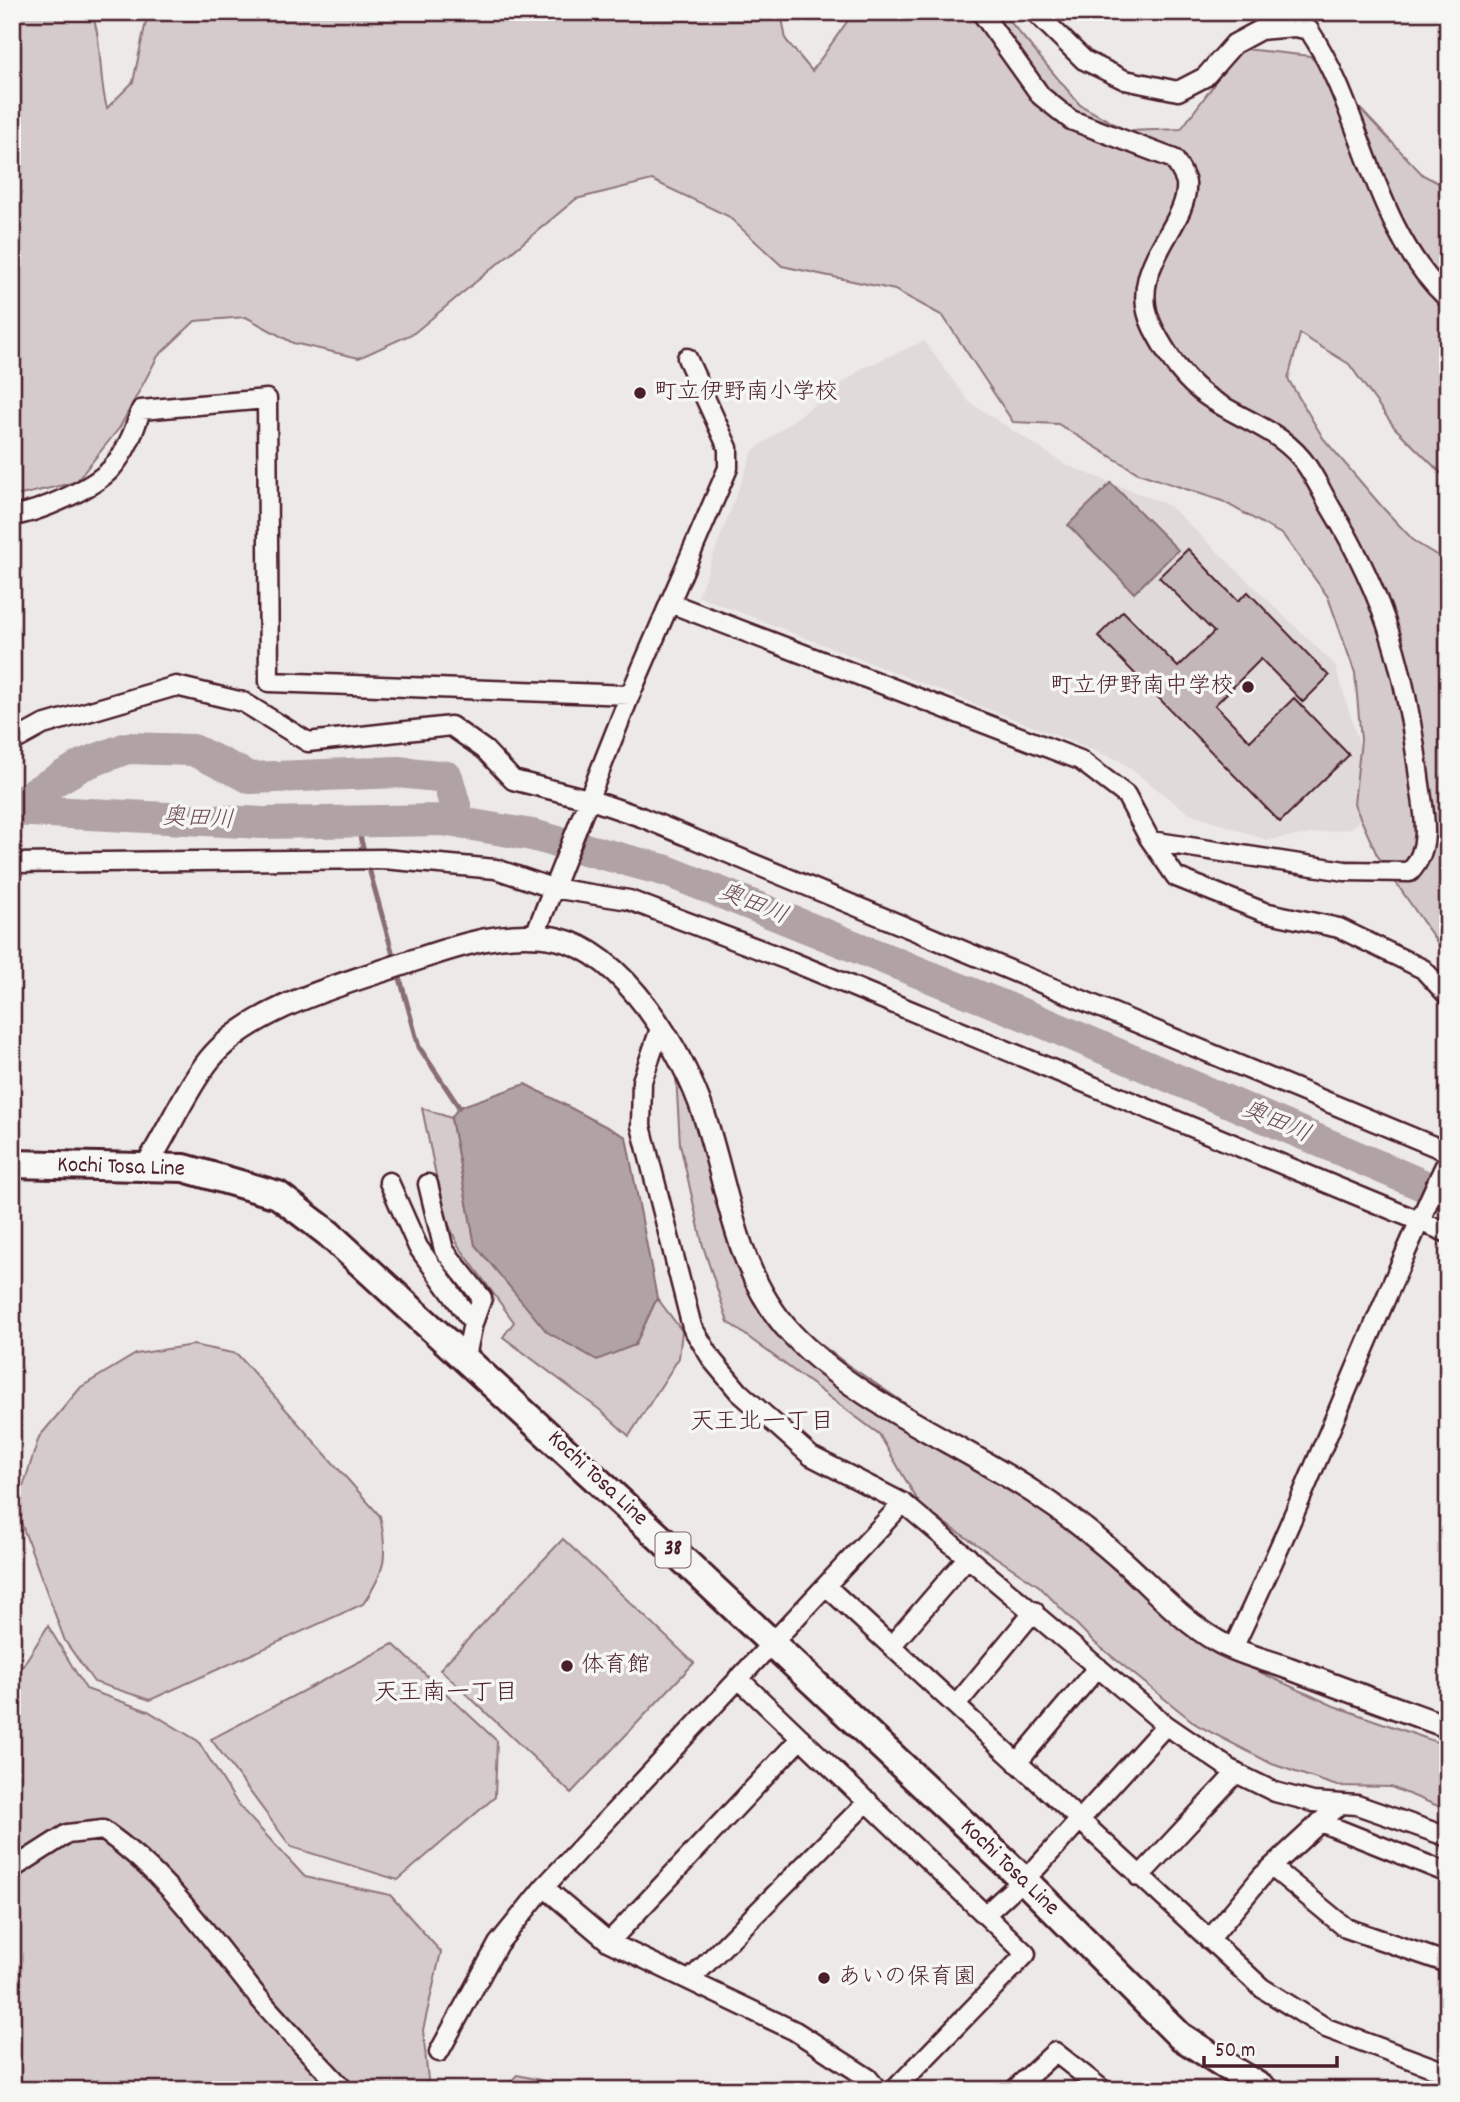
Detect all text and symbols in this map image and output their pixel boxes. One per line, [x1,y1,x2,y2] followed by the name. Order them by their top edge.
[654,377,838,410] place label: 町立伊野南小学校
[632,385,648,401] marker: 町立伊野南小学校
[1050,671,1234,704] place label: 町立伊野南中学校
[1240,679,1256,695] marker: 町立伊野南中学校
[161,801,235,839] water label: 奥田川
[713,876,793,934] water label: 奥田川
[1236,1093,1316,1153] water label: 奥田川
[57,1149,185,1187] street label: Kochi Tosa Line
[690,1406,834,1440] district label: 天王北一丁目
[539,1423,655,1535] street label: Kochi Tosa Line
[656,1532,690,1568] road number: 38
[581,1650,650,1683] place label: 体育館
[559,1658,575,1674] marker: 体育館
[374,1677,518,1711] district label: 天王南一丁目
[952,1812,1066,1924] street label: Kochi Tosa Line
[838,1962,976,1995] place label: あいの保育園
[816,1970,832,1986] marker: あいの保育園
[1204,2025,1338,2069] scale bar
[1215,2037,1255,2067] text: 50 m

